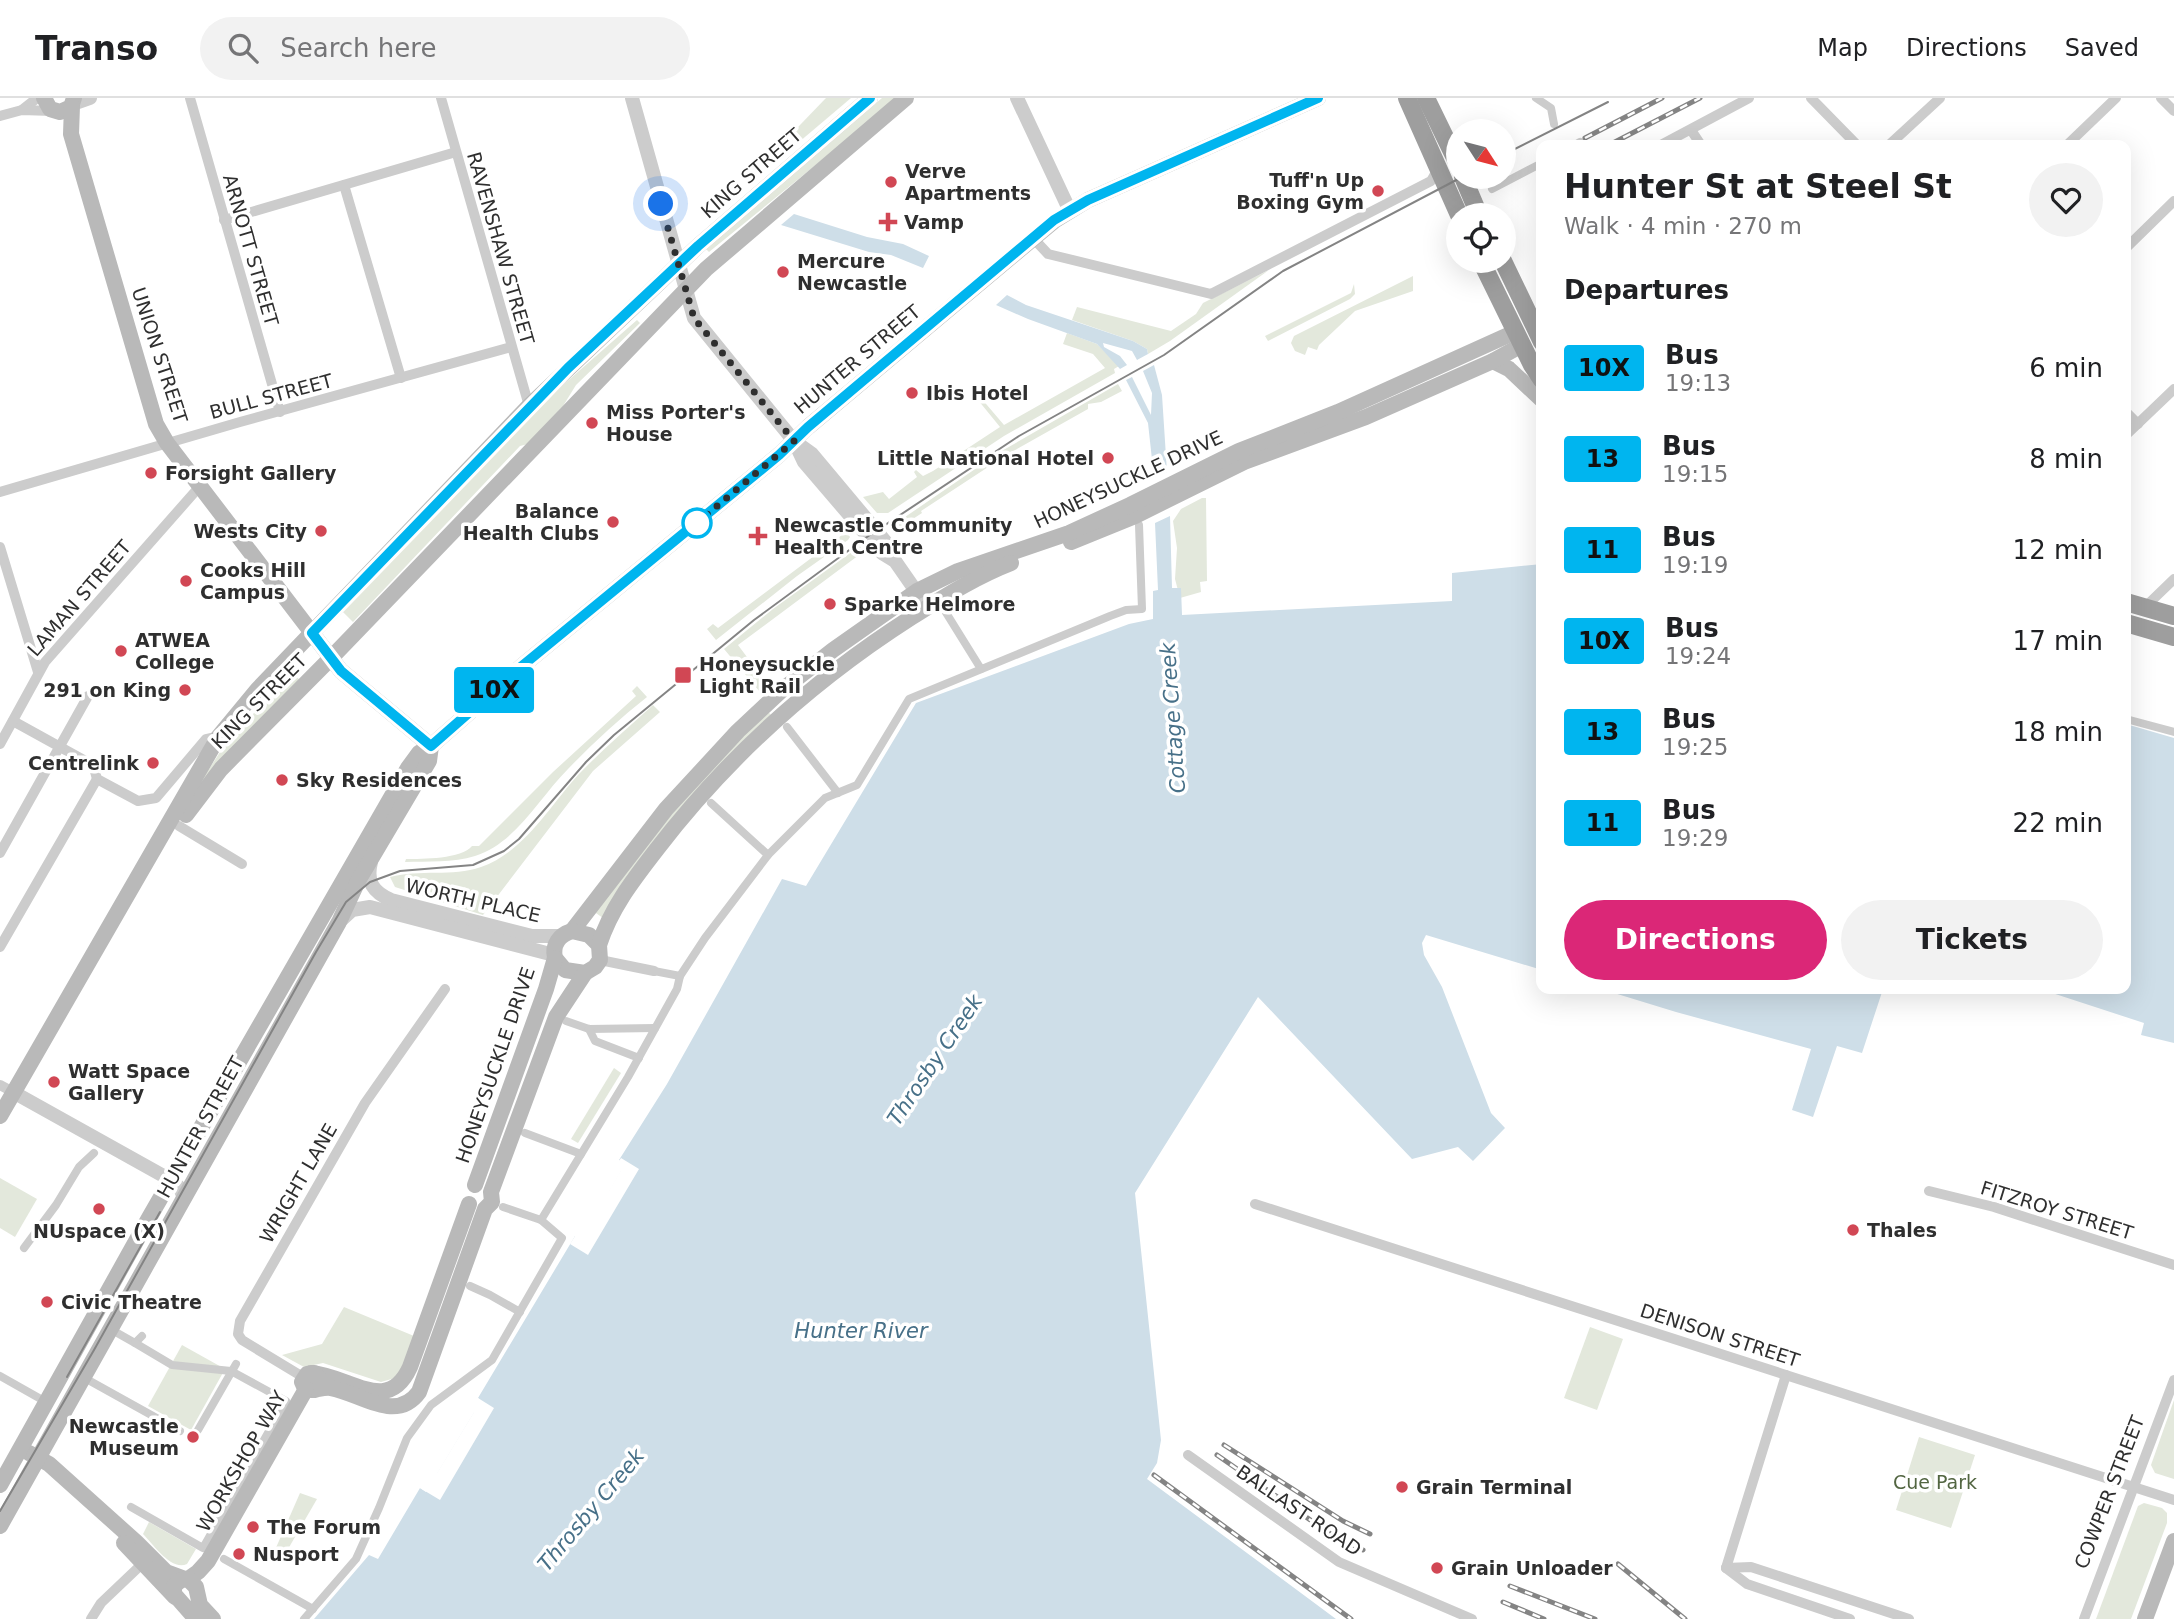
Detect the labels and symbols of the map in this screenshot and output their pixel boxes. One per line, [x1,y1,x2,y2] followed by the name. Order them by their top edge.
[1446,119,1516,189] north arrow
[696,123,806,222] street label: KING STREET
[463,149,539,347] street label: RAVENSHAW STREET
[905,160,1031,204] place label: Verve Apartments
[1236,169,1364,213] place label: Tuff'n Up Boxing Gym
[219,172,283,329] street label: ARNOTT STREET
[883,174,899,190] marker: Verve Apartments
[1370,183,1386,199] marker: Tuff'n Up Boxing Gym
[643,186,678,221] your location
[904,211,964,233] place label: Vamp
[878,212,898,232] marker: Vamp
[797,250,907,294] place label: Mercure Newcastle
[775,264,791,280] marker: Mercure Newcastle
[128,284,192,426] street label: UNION STREET
[790,300,925,418] street label: HUNTER STREET
[207,369,335,423] street label: BULL STREET
[926,382,1029,404] place label: Ibis Hotel
[904,385,920,401] marker: Ibis Hotel
[606,401,745,445] place label: Miss Porter's House
[584,415,600,431] marker: Miss Porter's House
[1030,426,1226,532] street label: HONEYSUCKLE DRIVE
[877,447,1094,469] place label: Little National Hotel
[1100,450,1116,466] marker: Little National Hotel
[165,462,337,484] place label: Forsight Gallery
[143,465,159,481] marker: Forsight Gallery
[463,500,599,544] place label: Balance Health Clubs
[682,508,712,538] unlabelled marker
[605,514,621,530] marker: Balance Health Clubs
[774,514,1013,558] place label: Newcastle Community Health Centre
[194,520,308,542] place label: Wests City
[313,523,329,539] marker: Wests City
[748,526,768,546] marker: Newcastle Community Health Centre
[23,535,135,660] street label: LAMAN STREET
[200,559,306,603] place label: Cooks Hill Campus
[178,573,194,589] marker: Cooks Hill Campus
[844,593,1016,615] place label: Sparke Helmore
[822,596,838,612] marker: Sparke Helmore
[135,629,214,673] place label: ATWEA College
[1156,641,1190,794] water label: Cottage Creek
[113,643,129,659] marker: ATWEA College
[207,649,311,753] street label: KING STREET
[699,653,835,697] place label: Honeysuckle Light Rail
[673,665,693,685] marker: Honeysuckle Light Rail
[454,667,534,713] line badge: 10X
[43,679,171,701] place label: 291 on King
[177,682,193,698] marker: 291 on King
[28,752,139,774] place label: Centrelink
[145,755,161,771] marker: Centrelink
[296,769,462,791] place label: Sky Residences
[274,772,290,788] marker: Sky Residences
[403,874,543,926] street label: WORTH PLACE
[451,964,539,1166] street label: HONEYSUCKLE DRIVE
[882,989,988,1130] water label: Throsby Creek
[152,1052,248,1201] street label: HUNTER STREET
[68,1060,190,1104] place label: Watt Space Gallery
[46,1074,62,1090] marker: Watt Space Gallery
[255,1119,341,1247] street label: WRIGHT LANE
[1978,1176,2136,1244] street label: FITZROY STREET
[91,1201,107,1217] marker: NUspace (X)
[1867,1219,1937,1241] place label: Thales
[33,1220,165,1242] place label: NUspace (X)
[1845,1222,1861,1238] marker: Thales
[61,1291,202,1313] place label: Civic Theatre
[39,1294,55,1310] marker: Civic Theatre
[1638,1299,1803,1371] street label: DENISON STREET
[794,1319,929,1343] water label: Hunter River
[192,1386,290,1535] street label: WORKSHOP WAY
[2070,1412,2148,1572] street label: COWPER STREET
[69,1415,179,1459] place label: Newcastle Museum
[185,1429,201,1445] marker: Newcastle Museum
[533,1443,650,1576] water label: Throsby Creek
[1232,1460,1366,1560] street label: BALLAST ROAD
[1893,1471,1977,1493] park label: Cue Park
[1416,1476,1572,1498] place label: Grain Terminal
[1394,1479,1410,1495] marker: Grain Terminal
[267,1516,381,1538] place label: The Forum
[245,1519,261,1535] marker: The Forum
[253,1543,339,1565] place label: Nusport
[231,1546,247,1562] marker: Nusport
[1451,1557,1613,1579] place label: Grain Unloader
[1429,1560,1445,1576] marker: Grain Unloader

